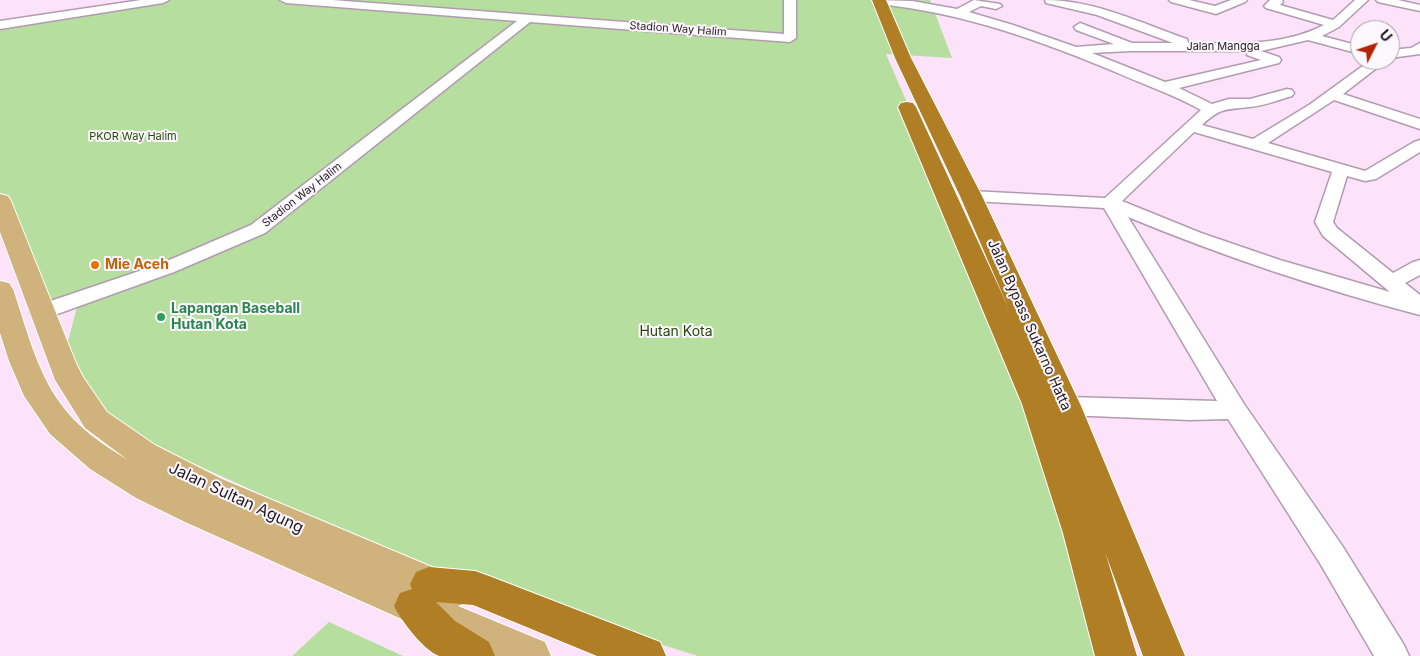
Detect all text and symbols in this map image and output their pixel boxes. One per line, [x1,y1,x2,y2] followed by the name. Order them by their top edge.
[629,19,727,39] street label: Stadion Way Halim
[1350,20,1400,70] north arrow
[1376,26,1396,45] text: U
[1186,40,1260,54] street label: Jalan Mangga
[89,130,177,144] park label: PKOR Way Halim
[260,160,344,230] street label: Stadion Way Halim
[984,237,1074,413] street label: Jalan Bypass Sukarno Hatta
[105,257,169,273] place label: Mie Aceh
[89,259,101,271] marker: Mie Aceh
[171,301,300,334] place label: Lapangan Baseball Hutan Kota
[155,311,167,323] marker: Lapangan Baseball Hutan Kota
[639,324,713,340] park label: Hutan Kota
[166,458,306,538] street label: Jalan Sultan Agung

